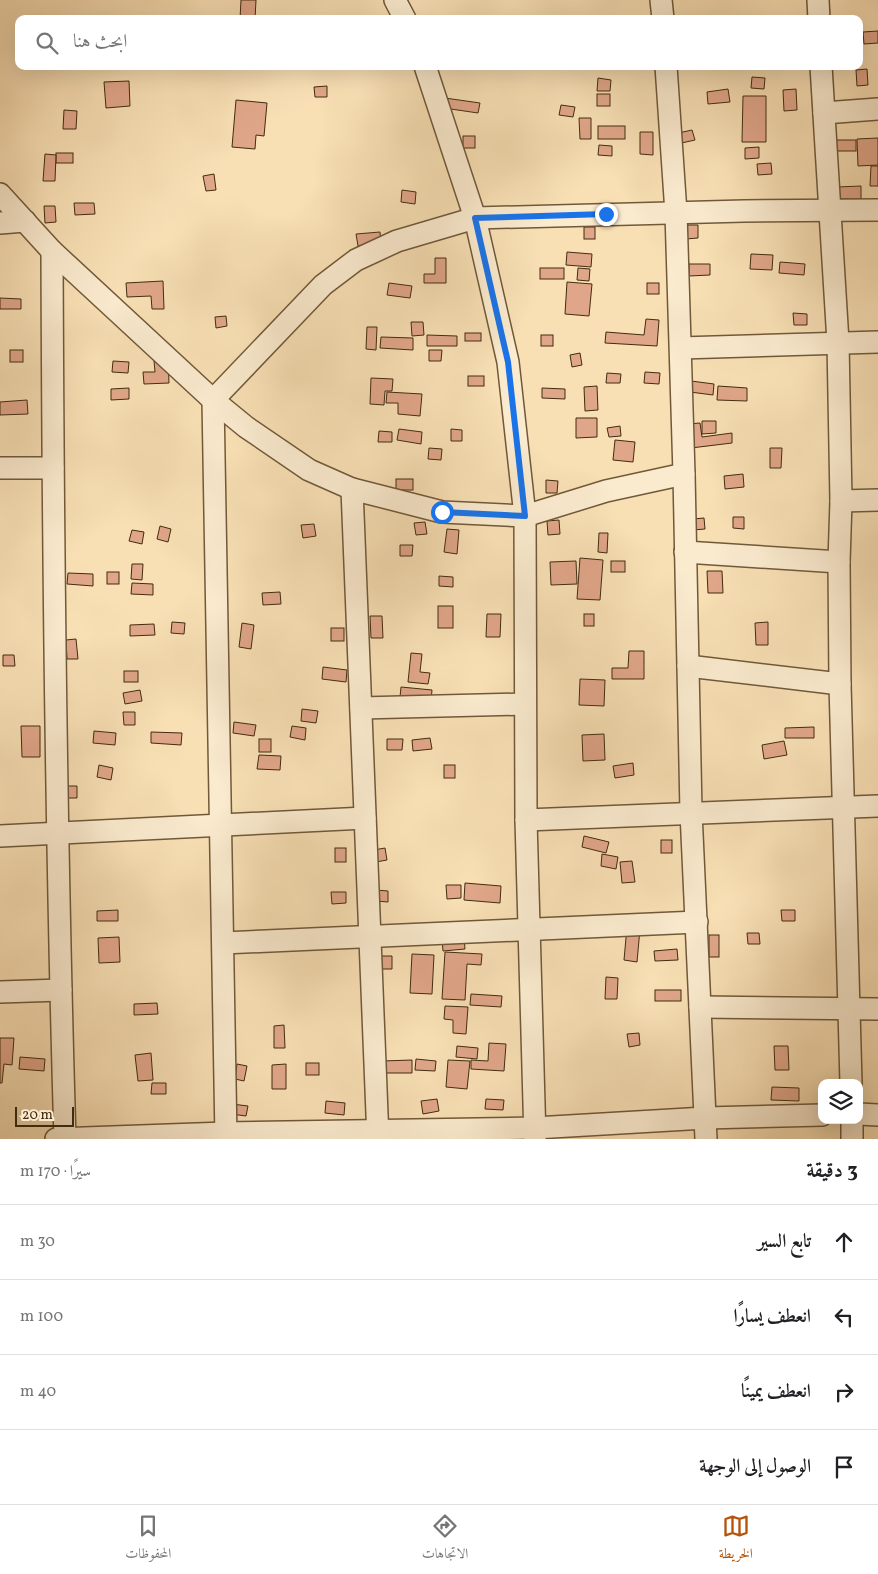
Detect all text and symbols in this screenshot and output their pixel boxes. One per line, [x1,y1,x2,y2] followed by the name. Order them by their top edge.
[15,15,863,70] search box
[33,29,61,57] icon: search
[73,29,127,55] text: ابحث هنا
[595,203,618,226] route end
[431,501,454,524] route start
[818,1079,863,1124] map controls
[818,1079,863,1124] button: layers
[15,1104,74,1127] scale bar
[22,1106,53,1125] text: 20 m
[806,1157,858,1186] text: 3 دقيقة
[20,1161,91,1183] text: سيرًا · 170 m
[830,1228,858,1256] icon: ahead
[758,1229,811,1255] text: تابع السير
[20,1231,55,1253] text: 30 m
[830,1303,858,1331] icon: left
[733,1304,811,1330] text: انعطف يسارًا
[20,1306,63,1328] text: 100 m
[830,1378,858,1406] icon: right
[741,1379,811,1405] text: انعطف يمينًا
[20,1381,56,1403] text: 40 m
[830,1453,858,1481] icon: arrive
[699,1454,811,1480] text: الوصول إلى الوجهة
[125,1512,171,1567] tab: المحفوظات
[422,1512,468,1567] tab: الاتجاهات
[719,1512,753,1567] tab: الخريطة

